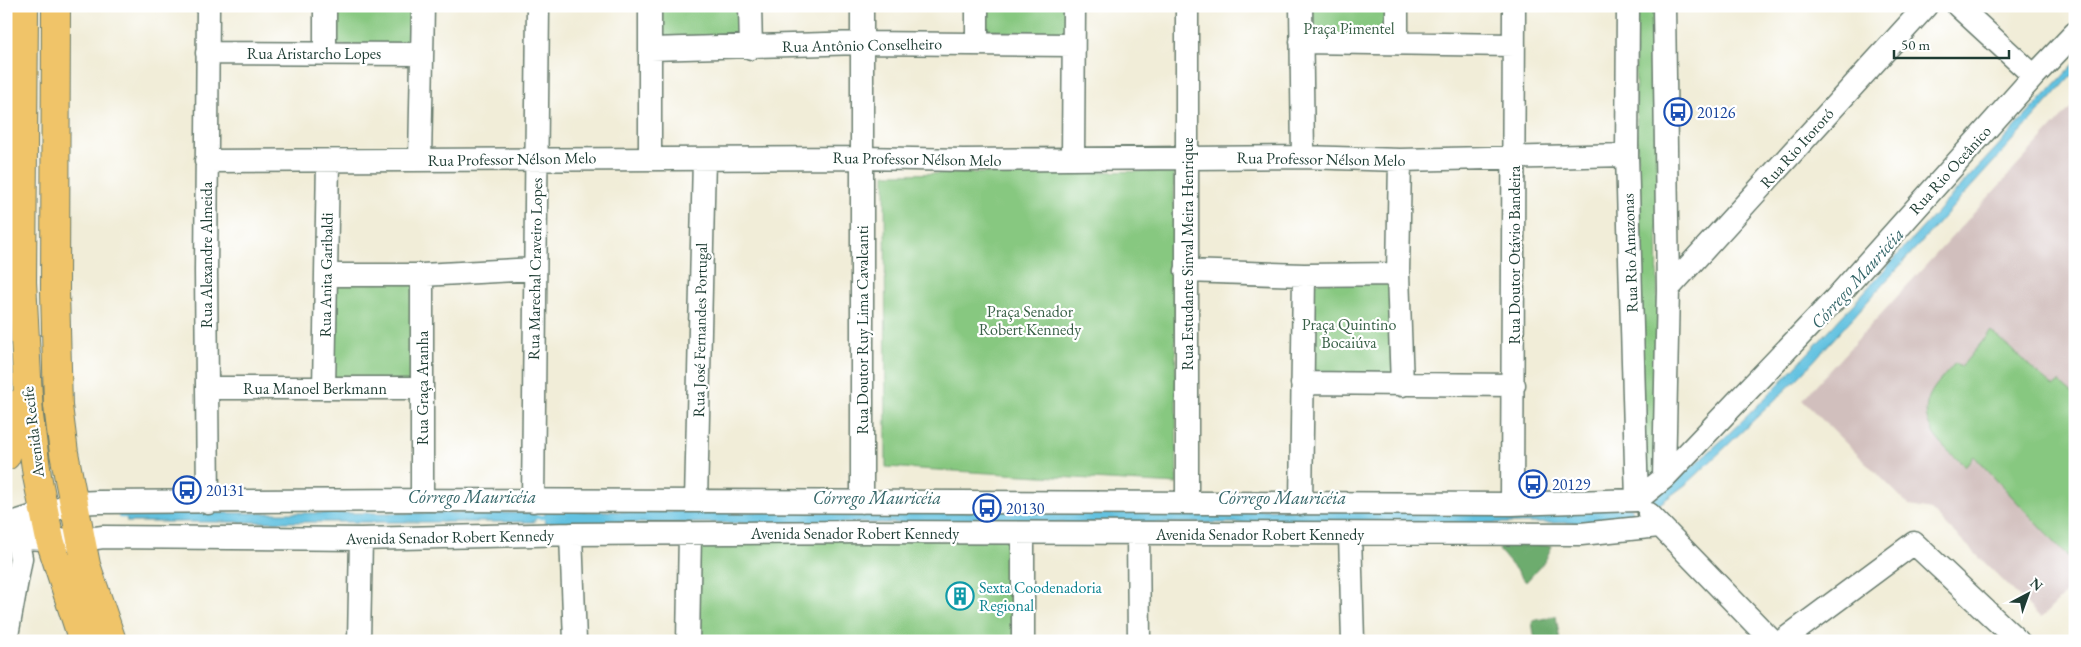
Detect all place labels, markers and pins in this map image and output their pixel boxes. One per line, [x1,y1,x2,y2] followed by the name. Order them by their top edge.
[1663,97,1693,127] bus stop icon: 20126
[1697,102,1736,123] place label: 20126
[1518,469,1548,499] bus stop icon: 20129
[1552,474,1591,495] place label: 20129
[172,475,202,505] bus stop icon: 20131
[206,480,244,501] place label: 20131
[972,493,1002,523] bus stop icon: 20130
[1006,498,1045,519] place label: 20130
[979,577,1103,616] place label: Sexta Coodenadoria Regional
[945,581,975,611] building icon: Sexta Coodenadoria Regional

